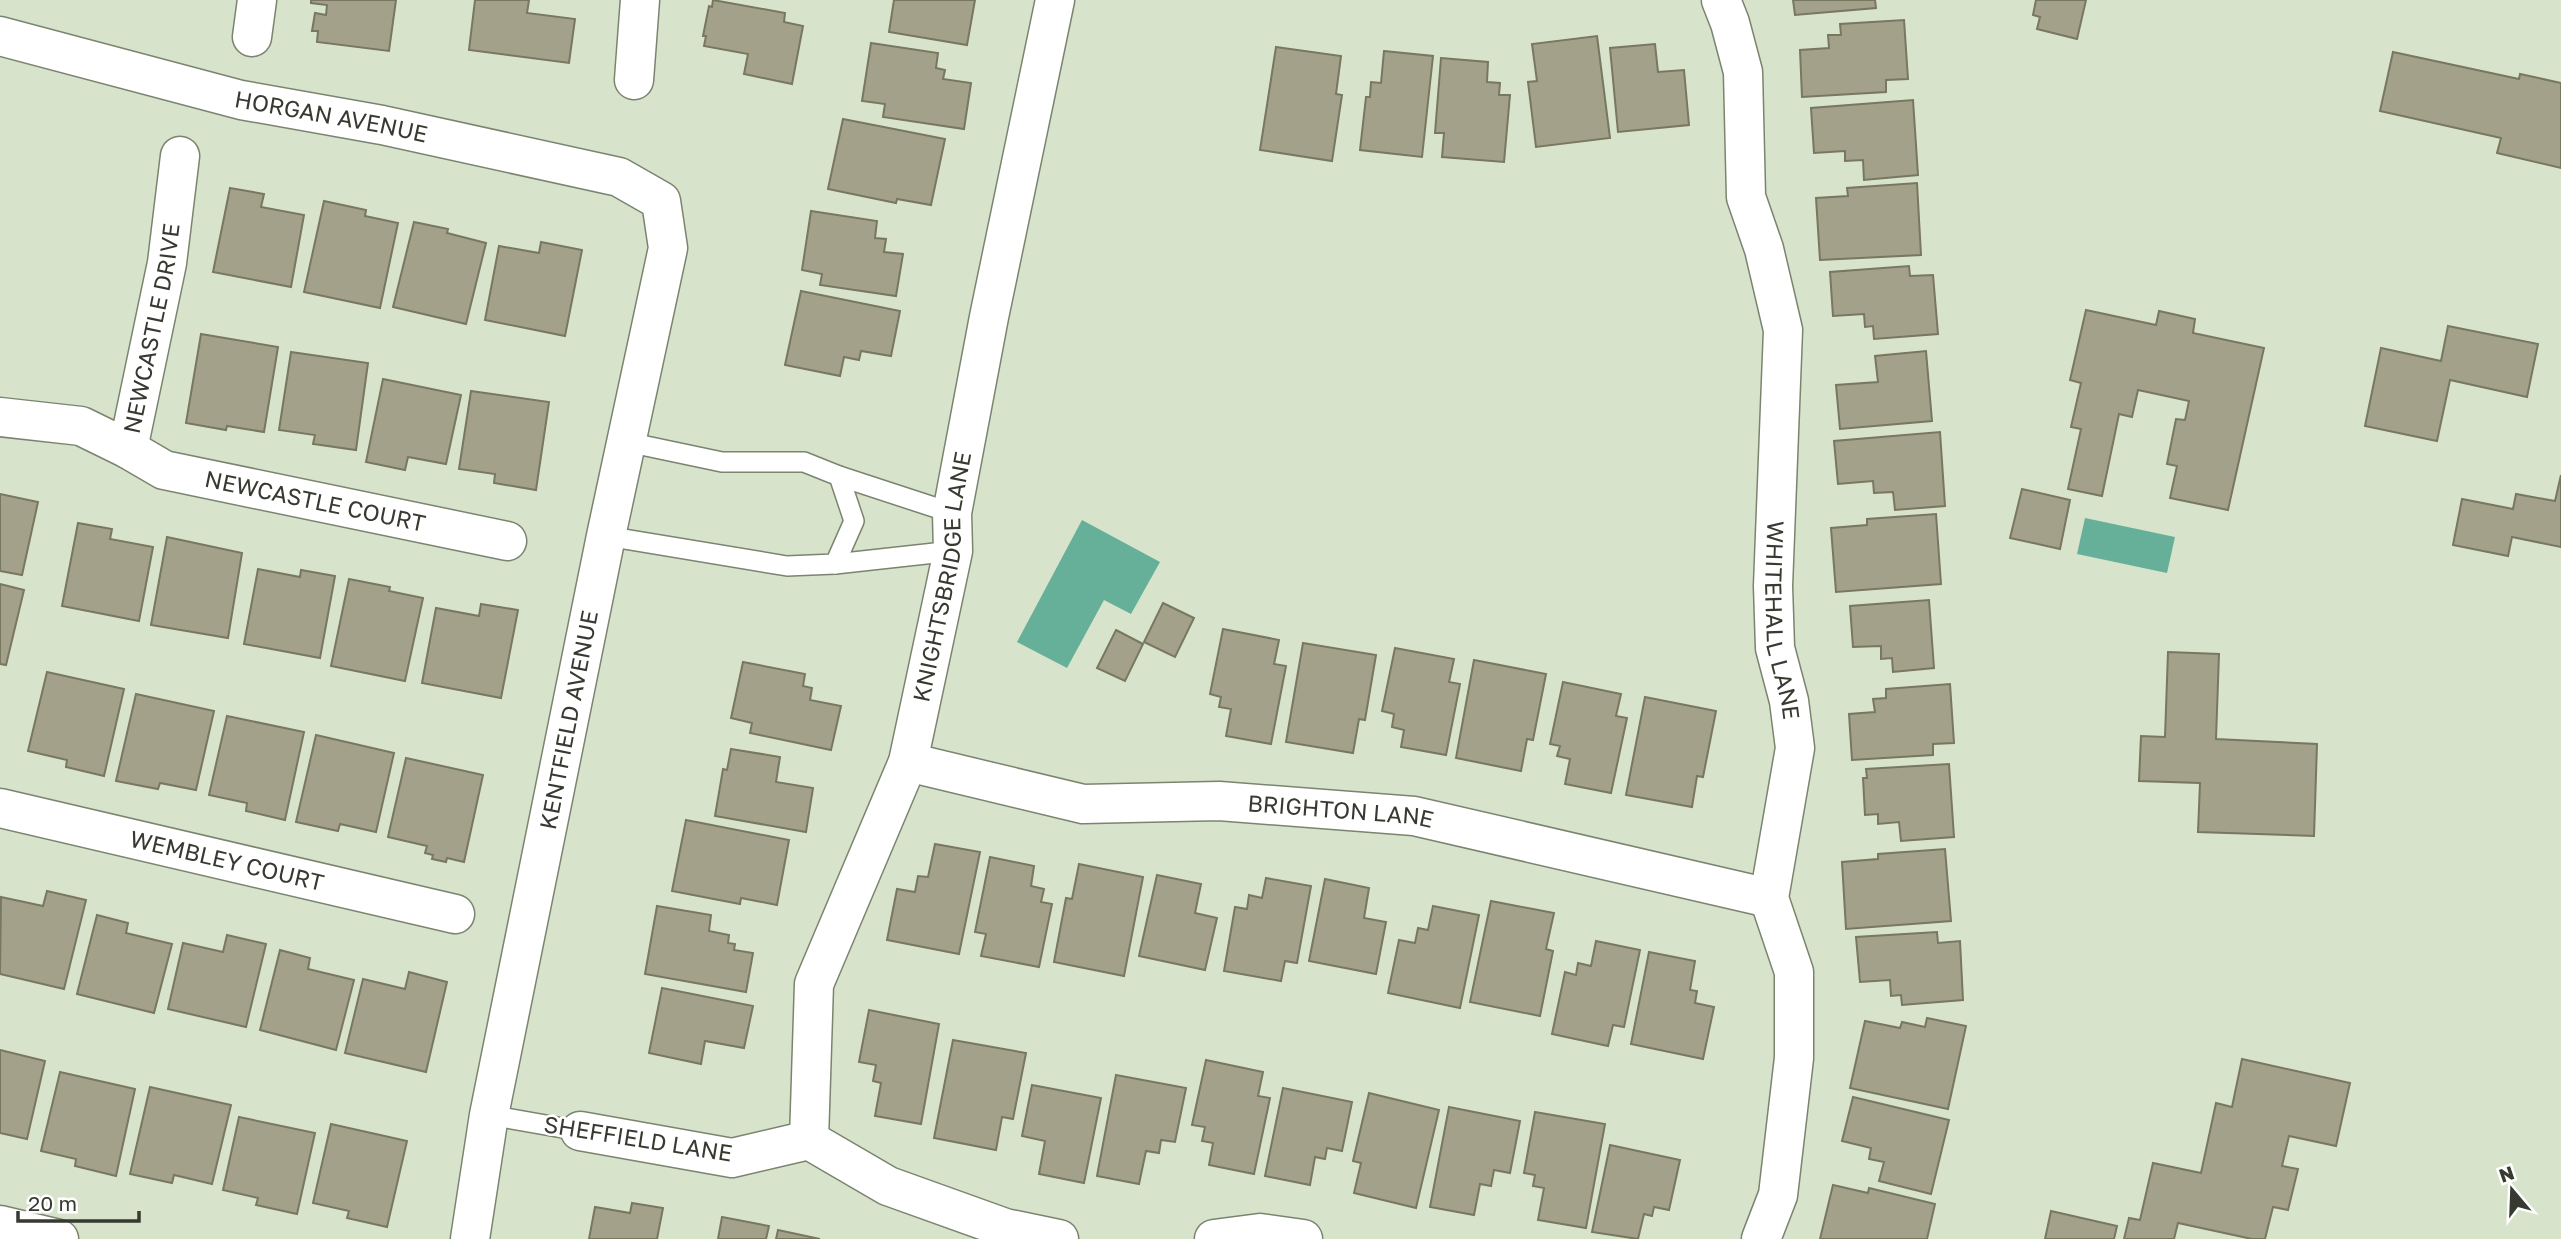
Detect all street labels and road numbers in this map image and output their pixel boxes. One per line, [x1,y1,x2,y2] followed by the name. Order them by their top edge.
[233,84,430,148] street label: HORGAN AVENUE
[117,221,185,436] street label: NEWCASTLE DRIVE
[906,449,976,704] street label: KNIGHTSBRIDGE LANE
[203,464,428,537] street label: NEWCASTLE COURT
[1760,520,1806,721] street label: WHITEHALL LANE
[533,608,603,832] street label: KENTFIELD AVENUE
[1247,788,1437,833] street label: BRIGHTON LANE
[127,824,327,896] street label: WEMBLEY COURT
[542,1109,734,1167] street label: SHEFFIELD LANE

